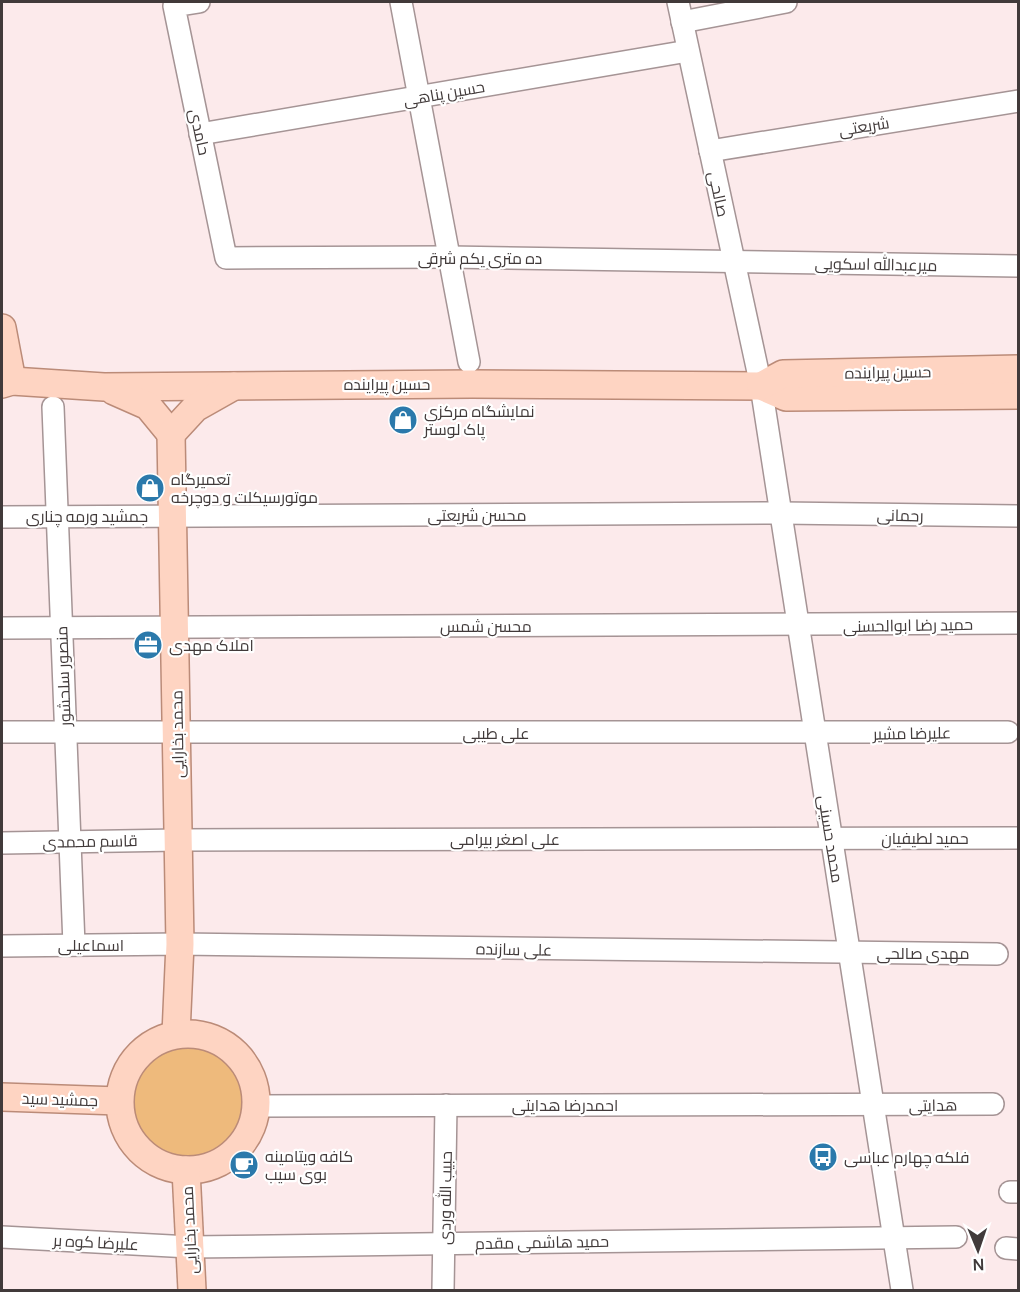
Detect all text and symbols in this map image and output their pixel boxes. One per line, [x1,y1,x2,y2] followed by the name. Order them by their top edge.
[402,75,487,112] street label: حسین پناهی
[184,107,216,157] street label: حامدی
[837,111,891,141] street label: شریعتی
[703,169,735,219] street label: صالحی
[418,247,542,270] street label: ده متری یکم شرقی
[815,252,937,276] street label: میرعبدالله اسکویی
[844,360,932,385] street label: حسین پیراینده
[344,373,430,396] street label: حسین پیراینده
[423,400,535,441] place label: نمایشگاه مرکزی پاک لوستر
[387,404,419,436] shop icon: نمایشگاه مرکزی پاک لوستر
[171,468,318,509] place label: تعمیرگاه موتورسیکلت و دوچرخه
[134,472,166,504] shop icon: تعمیرگاه موتورسیکلت و دوچرخه
[428,504,526,526] street label: محسن شریعتی
[876,504,924,526] street label: رحمانی
[26,505,148,528] street label: جمشید ورمه چناری
[843,613,973,637] street label: حمید رضا ابوالحسنی
[440,615,532,637] street label: محسن شمس
[50,625,76,728] street label: منصور سلحشور
[132,629,164,661] office icon: املاک مهدی
[169,634,254,656] place label: املاک مهدی
[165,690,189,778] street label: محمد بخارایی
[872,721,951,745] street label: علیرضا مشیر
[462,722,530,744] street label: علی طیبی
[813,793,849,885] street label: محمد حسینی
[881,827,969,849] street label: حمید لطیفیان
[450,828,560,850] street label: علی اصغر بیرامی
[42,829,138,854] street label: قاسم محمدی
[58,934,124,956] street label: اسماعیلی
[476,937,552,961] street label: علی سازنده
[877,942,969,964] street label: مهدی صالحی
[21,1087,99,1111] street label: جمشید سید
[512,1094,618,1116] street label: احمدرضا هدایتی
[908,1094,958,1116] street label: هدایتی
[807,1141,839,1173] bus stop icon: فلکه چهارم عباسی
[265,1145,353,1185] place label: کافه ویتامینه بوی سیب
[844,1146,969,1169] place label: فلکه چهارم عباسی
[228,1149,260,1181] cafe icon: کافه ویتامینه بوی سیب
[433,1151,457,1245] street label: حبیب الله وردی
[176,1185,202,1275] street label: محمد بخارایی
[948,1220,1008,1280] north arrow
[52,1229,139,1255] street label: علیرضا کوه بر
[475,1230,609,1255] street label: حمید هاشمی مقدم
[972,1254,985,1276] text: N

